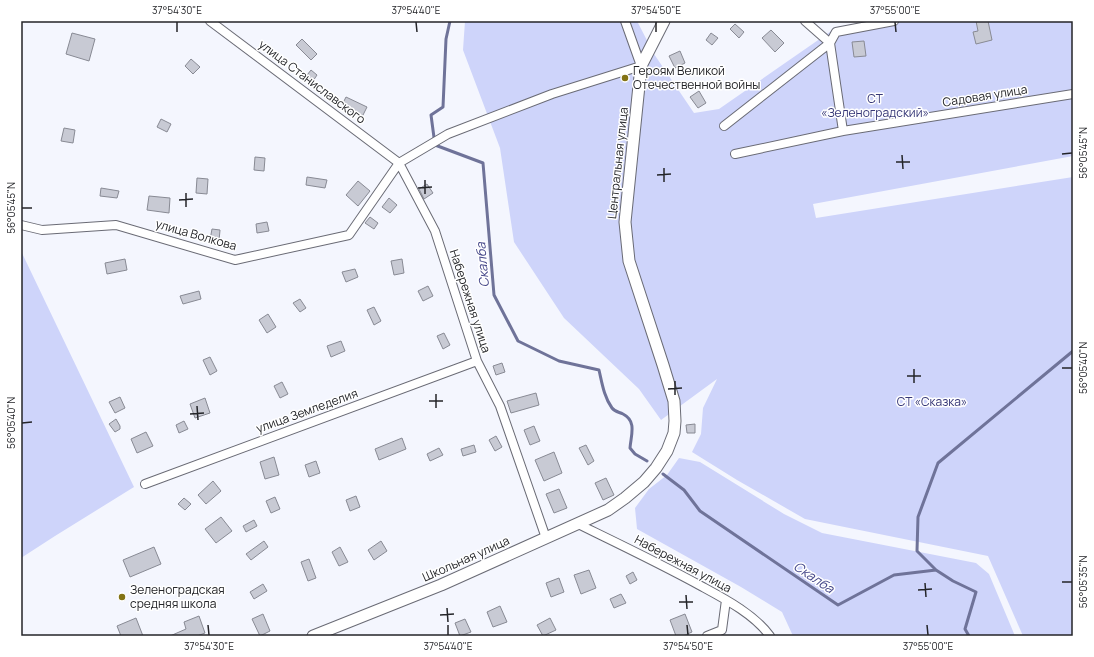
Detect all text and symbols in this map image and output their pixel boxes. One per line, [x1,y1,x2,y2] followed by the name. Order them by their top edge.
[152,3,202,17] text: 37°54'30"E
[392,3,441,17] text: 37°54'40"E
[631,3,681,17] text: 37°54'50"E
[870,3,921,17] text: 37°55'00"E
[255,36,369,127] street label: улица Станиславского
[633,62,760,93] place label: Героям Великой Отечественной войны
[620,73,630,83] marker: Героям Великой Отечественной войны
[941,80,1029,111] street label: Садовая улица
[821,90,929,121] park label: СТ «Зеленоградский»
[603,106,632,220] street label: Центральная улица
[1076,127,1090,179] text: 56°05'45"N
[4,182,18,234] text: 56°05'45"N
[154,215,239,254] street label: улица Волкова
[471,241,493,288] water label: Скалба
[446,247,495,355] street label: Набережная улица
[1076,342,1090,394] text: 56°05'40"N
[254,384,360,437] street label: улица Земледелия
[897,393,967,410] park label: СТ «Сказка»
[4,397,18,449] text: 56°05'40"N
[632,531,735,596] street label: Набережная улица
[420,532,512,585] street label: Школьная улица
[1076,556,1090,608] text: 56°05'35"N
[790,557,838,598] water label: Скалба
[130,581,225,612] place label: Зеленоградская средняя школа
[117,592,127,602] marker: Зеленоградская средняя школа
[184,639,234,653] text: 37°54'30"E
[424,639,473,653] text: 37°54'40"E
[663,639,713,653] text: 37°54'50"E
[903,639,954,653] text: 37°55'00"E

